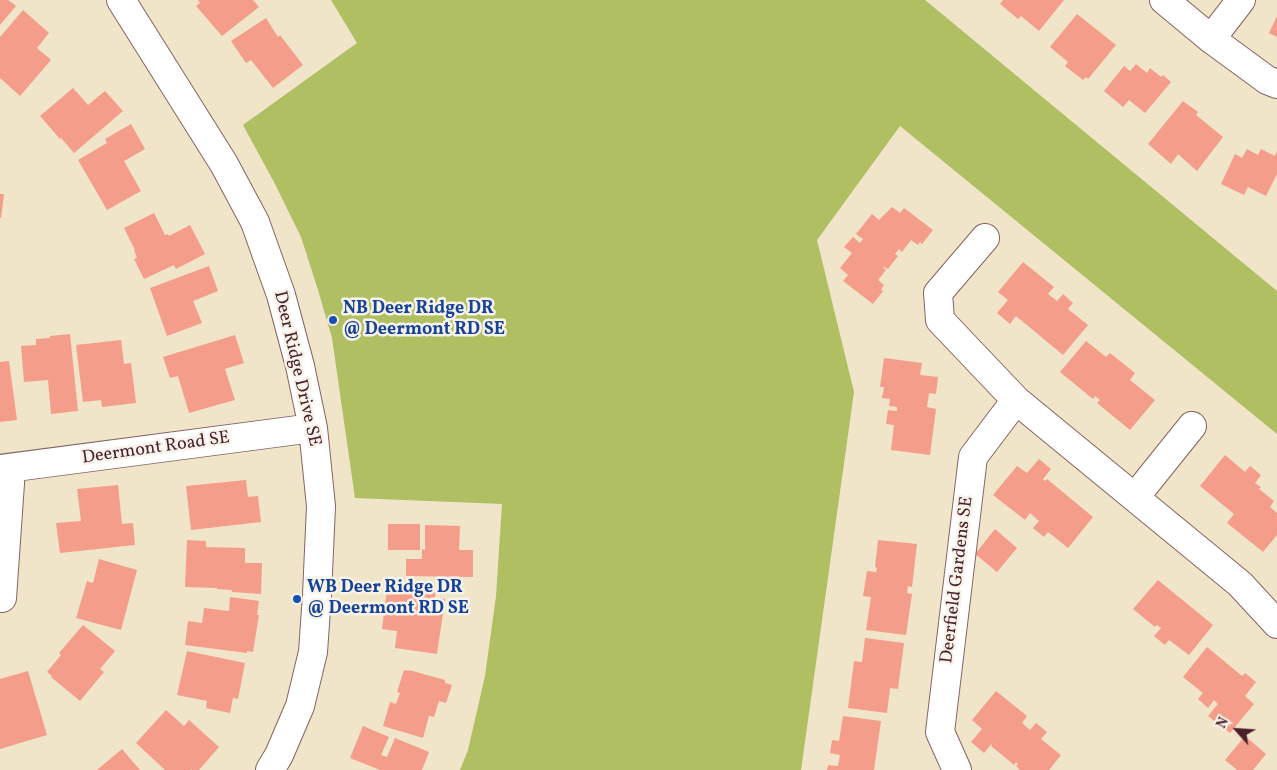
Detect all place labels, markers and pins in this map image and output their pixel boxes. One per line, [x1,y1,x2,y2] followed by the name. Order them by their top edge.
[343,299,505,342] place label: NB Deer Ridge DR @ Deermont RD SE
[327,314,339,326] marker: NB Deer Ridge DR @ Deermont RD SE
[307,578,469,620] place label: WB Deer Ridge DR @ Deermont RD SE
[291,593,303,605] marker: WB Deer Ridge DR @ Deermont RD SE

